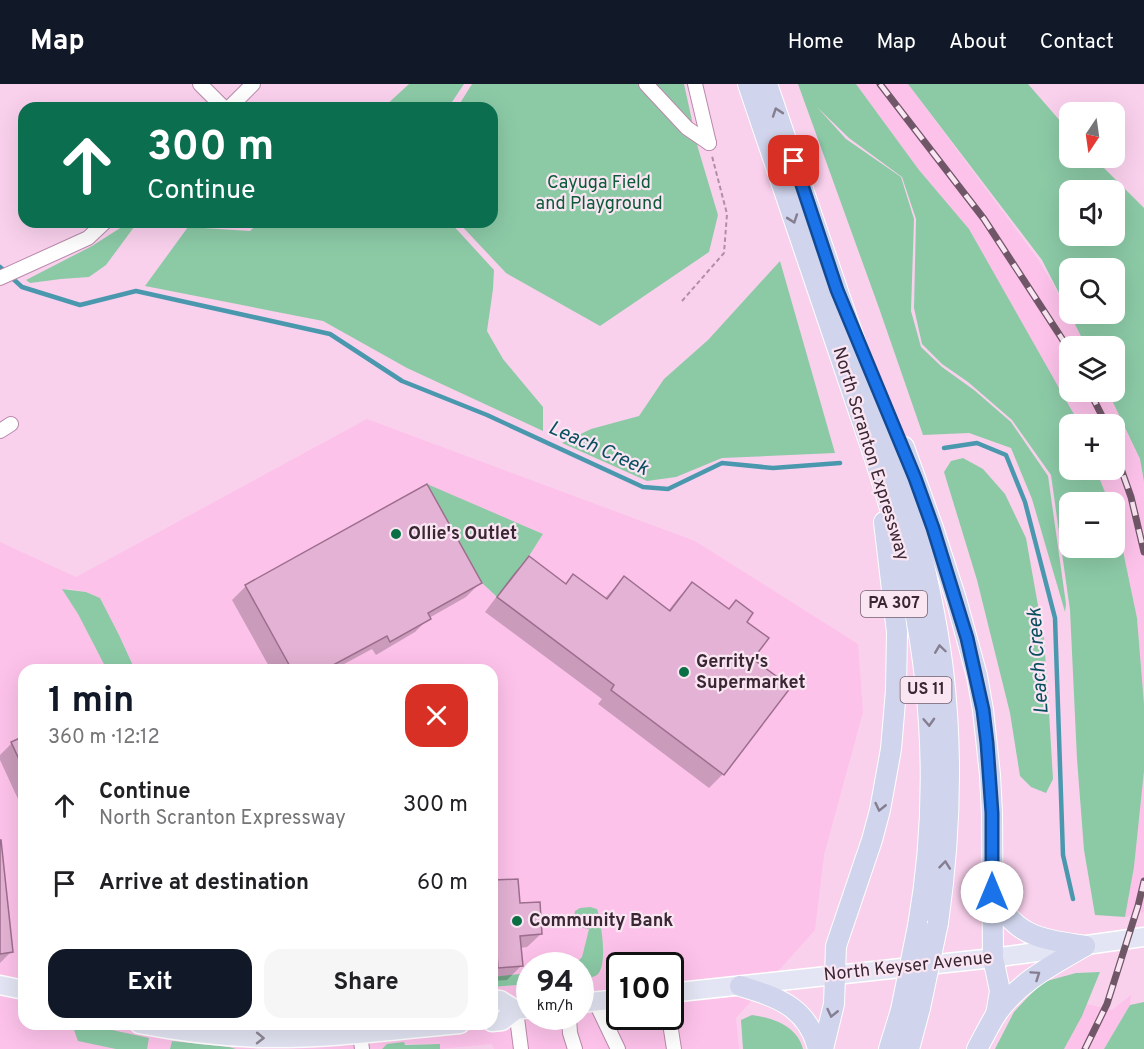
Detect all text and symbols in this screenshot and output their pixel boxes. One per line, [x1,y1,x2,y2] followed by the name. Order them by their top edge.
[30,24,85,60] text: Map
[788,29,844,56] text: Home
[877,29,916,56] text: Map
[949,29,1007,56] text: About
[1040,29,1114,56] text: Contact
[1059,102,1125,168] north arrow
[1059,102,1125,558] map controls
[771,107,784,118] one-way arrow
[147,122,274,175] text: 300 m
[48,126,126,204] icon: ahead
[768,135,819,186] pin
[777,144,810,177] icon: arrive
[535,172,663,216] park label: Cayuga Field and Playground
[147,174,256,208] text: Continue
[1059,180,1125,246] button: sound
[786,213,799,223] one-way arrow
[1059,258,1125,324] button: search
[1059,336,1125,402] button: layers
[827,344,913,564] street label: North Scranton Expressway
[1059,414,1125,480] button: +
[544,415,653,483] water label: Leach Creek
[1059,492,1125,558] button: −
[408,523,517,546] place label: Ollie's Outlet
[389,527,403,541] marker: Ollie's Outlet
[861,591,927,617] road number: PA 307
[1022,606,1056,715] water label: Leach Creek
[935,645,947,654] one-way arrow
[696,651,806,695] place label: Gerrity's Supermarket
[677,665,691,679] marker: Gerrity's Supermarket
[900,677,952,703] road number: US 11
[48,679,134,725] text: 1 min
[405,684,468,747] button: close
[923,717,936,726] one-way arrow
[48,725,160,751] text: 360 m · 12:12
[99,779,190,806] text: Continue
[48,789,81,822] icon: ahead
[403,792,468,819] text: 300 m
[874,801,887,811] one-way arrow
[99,806,346,832] text: North Scranton Expressway
[939,860,951,869] one-way arrow
[960,860,1024,924] position arrow
[48,867,81,900] icon: arrive
[99,870,309,897] text: Arrive at destination
[417,870,468,897] text: 60 m
[529,910,673,933] place label: Community Bank
[510,914,524,928] marker: Community Bank
[822,947,994,987] street label: North Keyser Avenue
[48,949,252,1018] button: Exit
[264,949,468,1018] button: Share
[606,952,684,1030] speed limit sign: 100
[536,965,574,1002] text: 94
[1030,971,1040,983] one-way arrow
[537,997,573,1016] text: km/h
[826,1007,839,1017] one-way arrow
[255,1031,264,1044] one-way arrow

